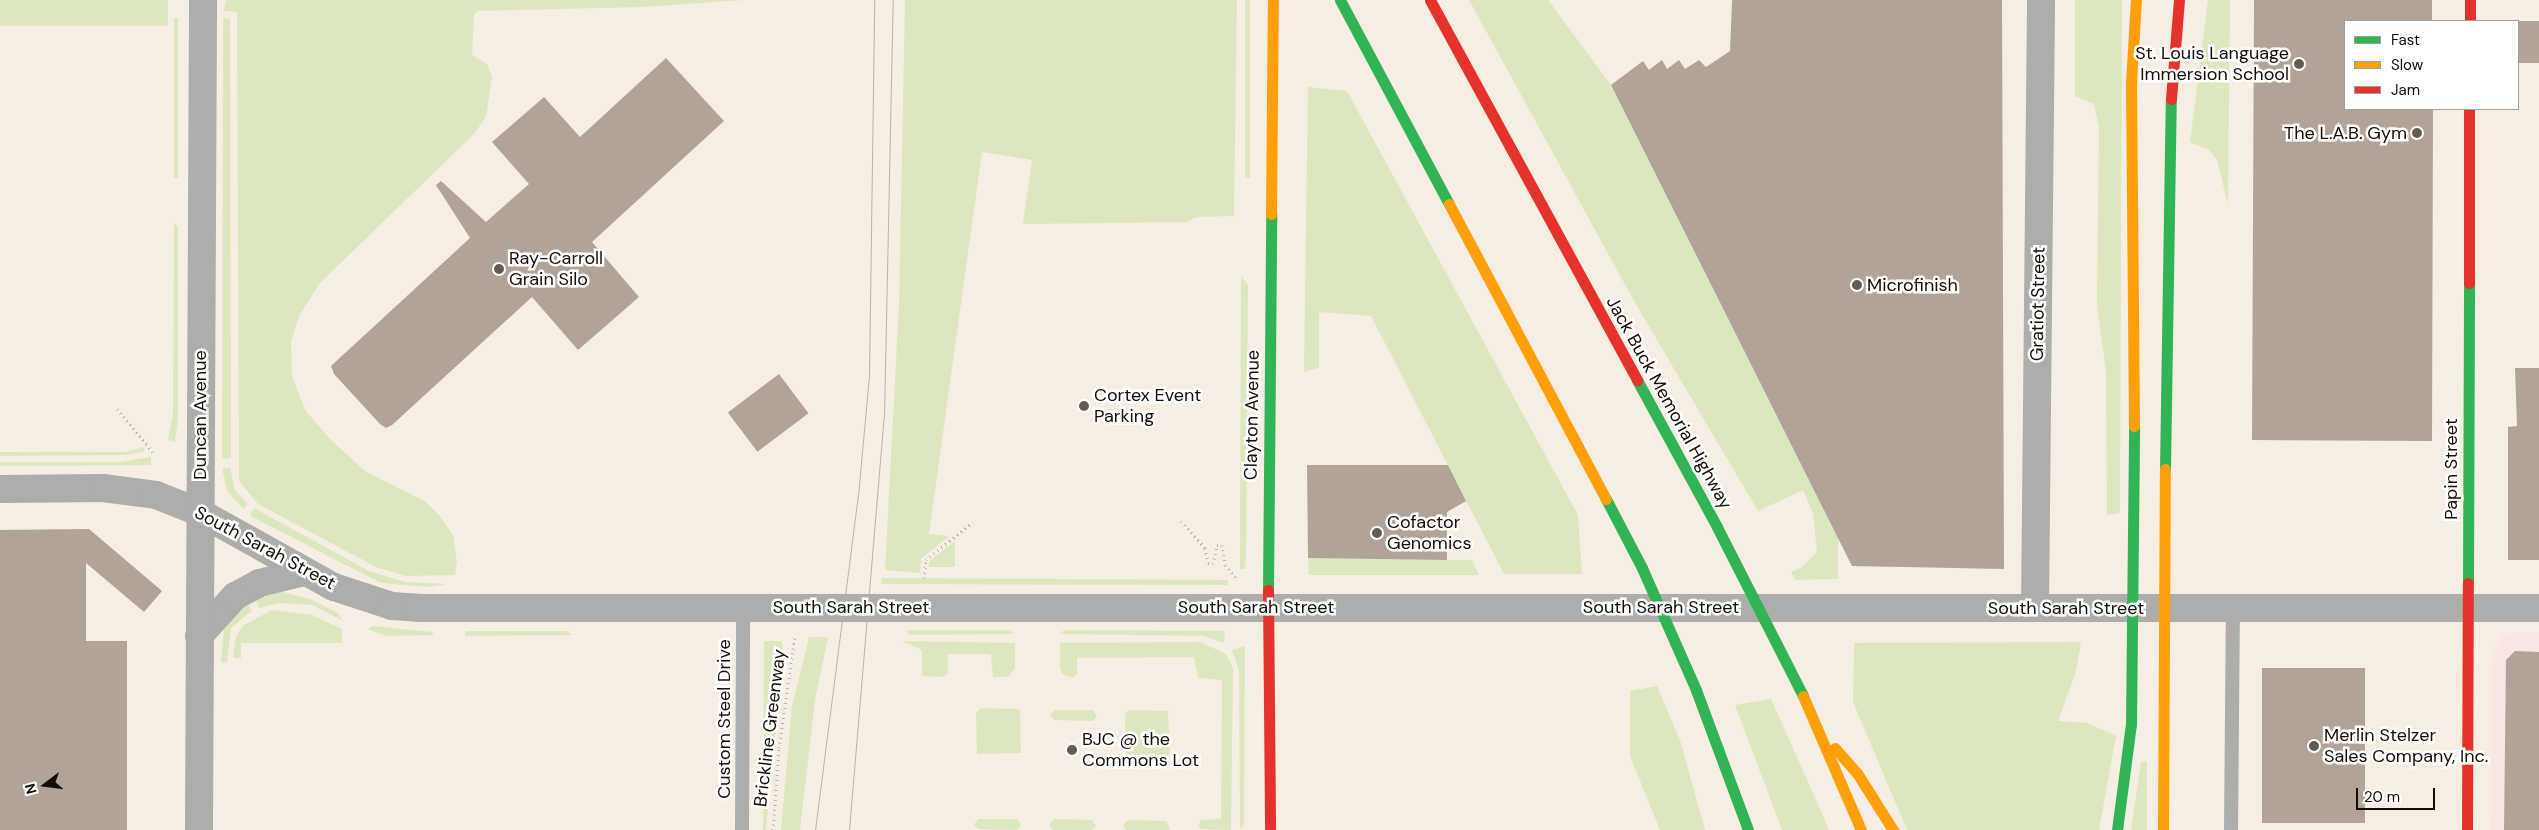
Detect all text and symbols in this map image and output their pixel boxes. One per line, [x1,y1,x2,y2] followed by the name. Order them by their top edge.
[2344,20,2519,110] legend
[2391,30,2420,50] text: Fast
[2135,43,2289,86] place label: St. Louis Language Immersion School
[2391,55,2423,75] text: Slow
[2293,58,2305,70] marker: St. Louis Language Immersion School
[2391,80,2420,100] text: Jam
[2284,122,2407,144] place label: The L.A.B. Gym
[2411,127,2423,139] marker: The L.A.B. Gym
[2026,247,2050,361] street label: Gratiot Street
[509,248,603,290] place label: Ray-Carroll Grain Silo
[493,263,505,275] marker: Ray-Carroll Grain Silo
[1867,274,1958,296] place label: Microfinish
[1851,279,1863,291] marker: Microfinish
[1601,293,1737,513] street label: Jack Buck Memorial Highway
[189,350,211,480] street label: Duncan Avenue
[1240,350,1264,480] street label: Clayton Avenue
[1094,385,1201,428] place label: Cortex Event Parking
[1078,400,1090,412] marker: Cortex Event Parking
[2440,418,2462,520] street label: Papin Street
[191,502,339,594] street label: South Sarah Street
[1387,512,1472,554] place label: Cofactor Genomics
[1371,527,1383,539] marker: Cofactor Genomics
[773,596,929,618] street label: South Sarah Street
[1178,596,1334,618] street label: South Sarah Street
[1583,596,1739,618] street label: South Sarah Street
[1988,597,2144,619] street label: South Sarah Street
[713,639,735,799] street label: Custom Steel Drive
[750,648,790,808] street label: Brickline Greenway
[2324,725,2488,768] place label: Merlin Stelzer Sales Company, Inc.
[1082,729,1199,772] place label: BJC @ the Commons Lot
[2308,740,2320,752] marker: Merlin Stelzer Sales Company, Inc.
[1066,744,1078,756] marker: BJC @ the Commons Lot
[20,760,70,810] north arrow
[2359,778,2438,810] scale bar
[20,782,41,796] text: N
[2364,787,2400,807] text: 20 m

